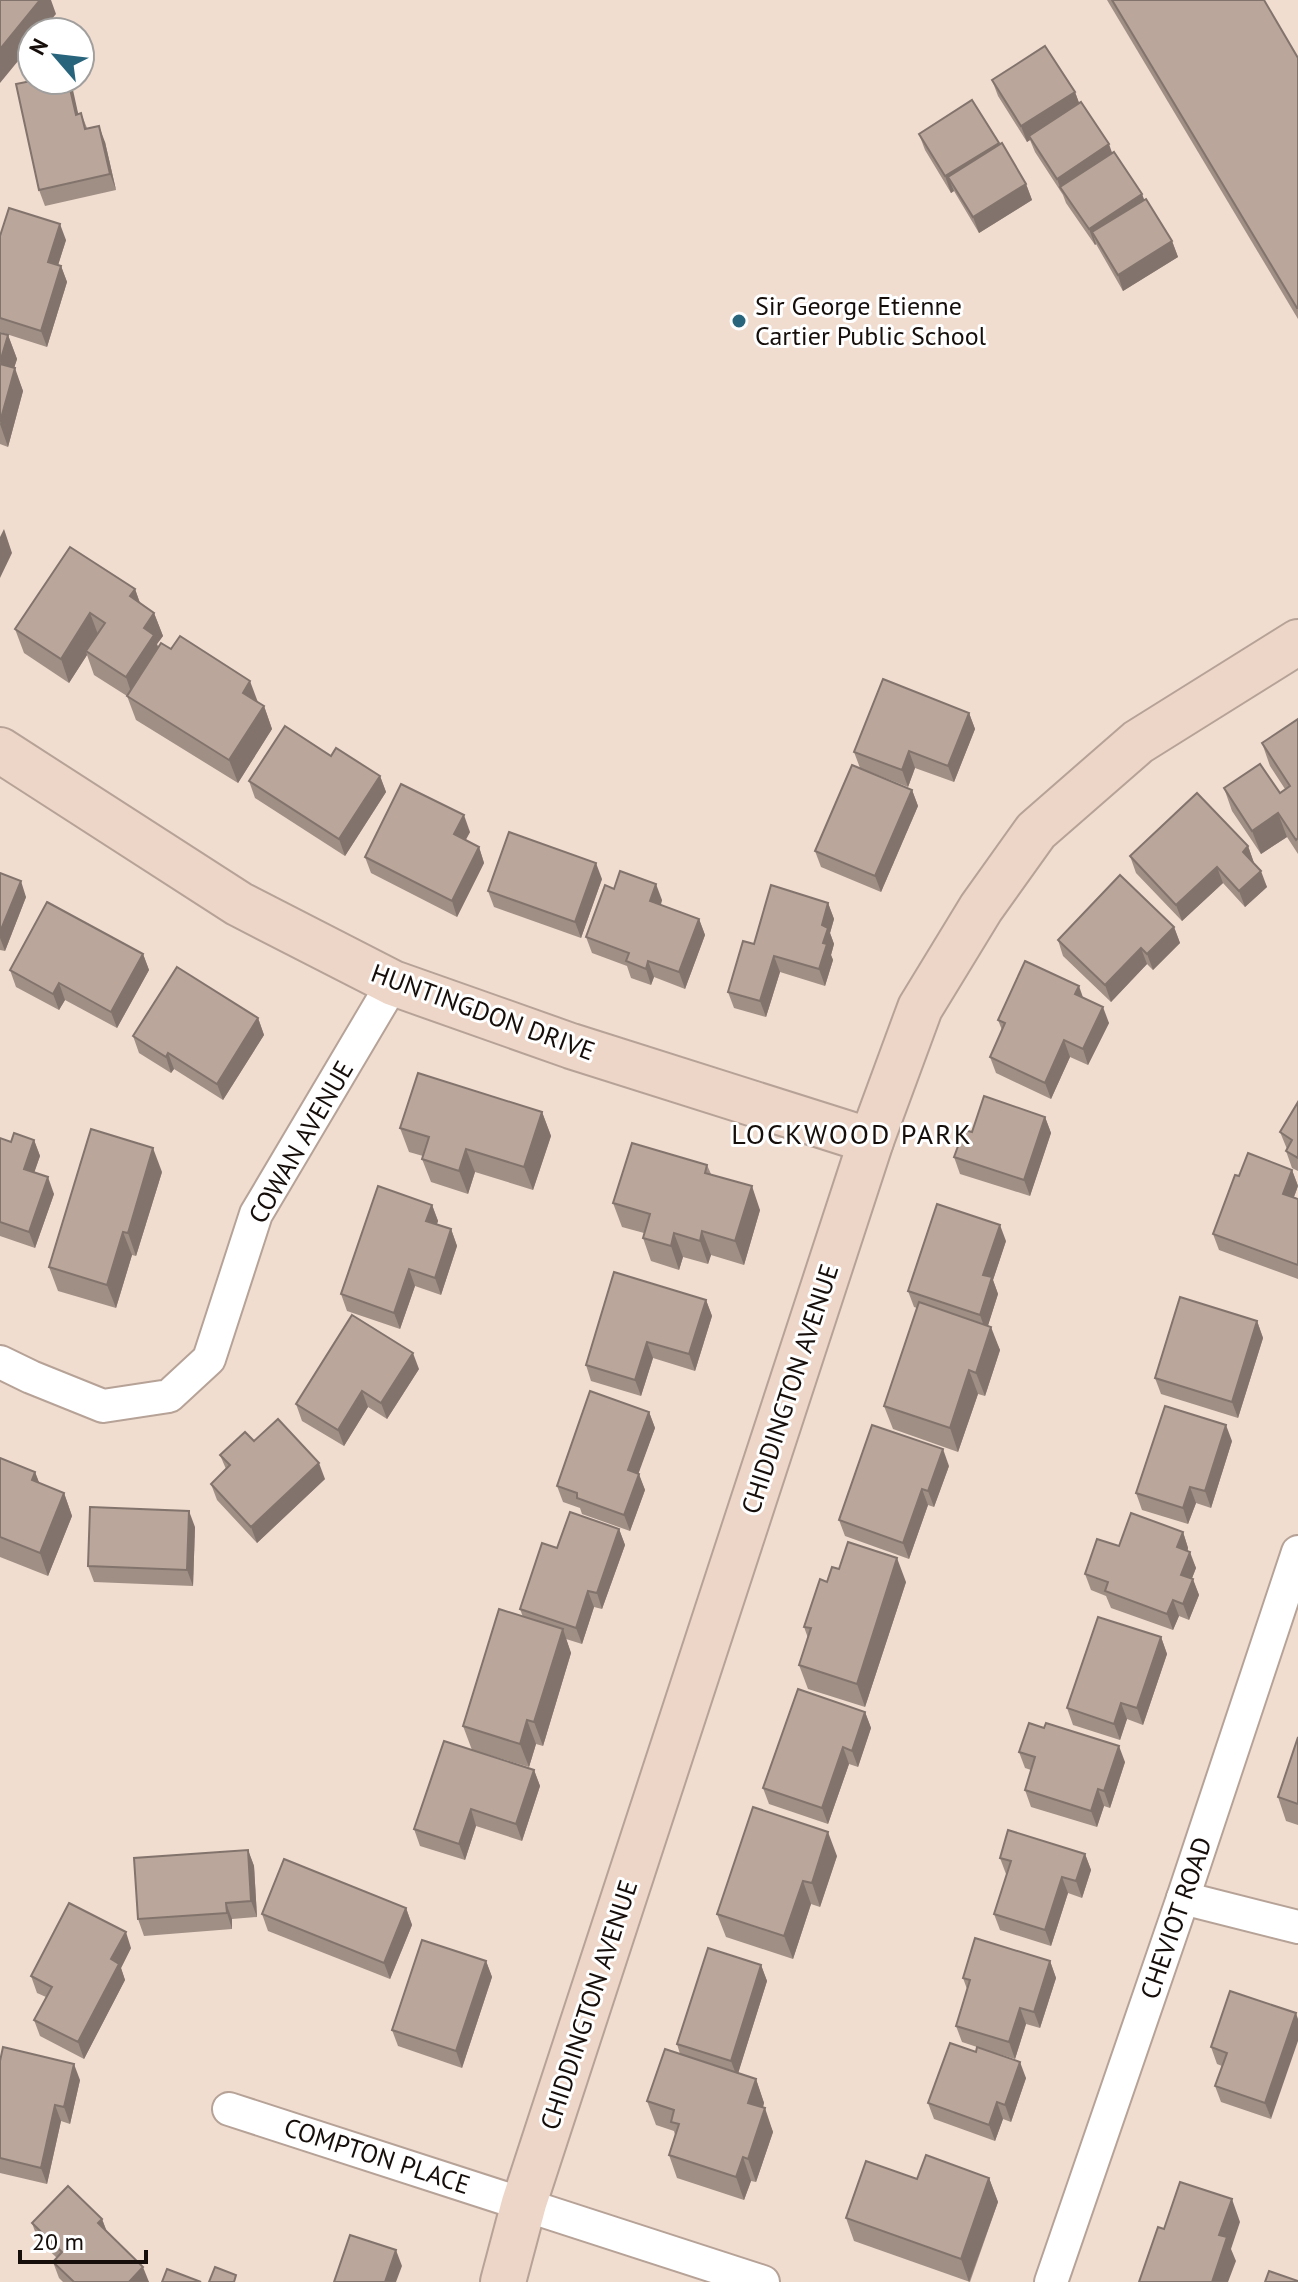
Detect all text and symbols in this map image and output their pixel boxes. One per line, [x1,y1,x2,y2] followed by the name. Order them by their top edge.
[16,16,96,96] north arrow
[23,34,54,60] text: N
[755,289,987,352] place label: Sir George Etienne Cartier Public School
[730,312,748,330] marker: Sir George Etienne Cartier Public School
[367,956,599,1067] street label: HUNTINGDON DRIVE
[241,1055,360,1229] street label: COWAN AVENUE
[731,1115,973,1152] district label: LOCKWOOD PARK
[734,1260,845,1518] street label: CHIDDINGTON AVENUE
[1132,1833,1219,2003] street label: CHEVIOT ROAD
[533,1876,644,2134] street label: CHIDDINGTON AVENUE
[280,2110,474,2201] street label: COMPTON PLACE
[20,2214,146,2264] scale bar
[32,2226,84,2257] text: 20 m

